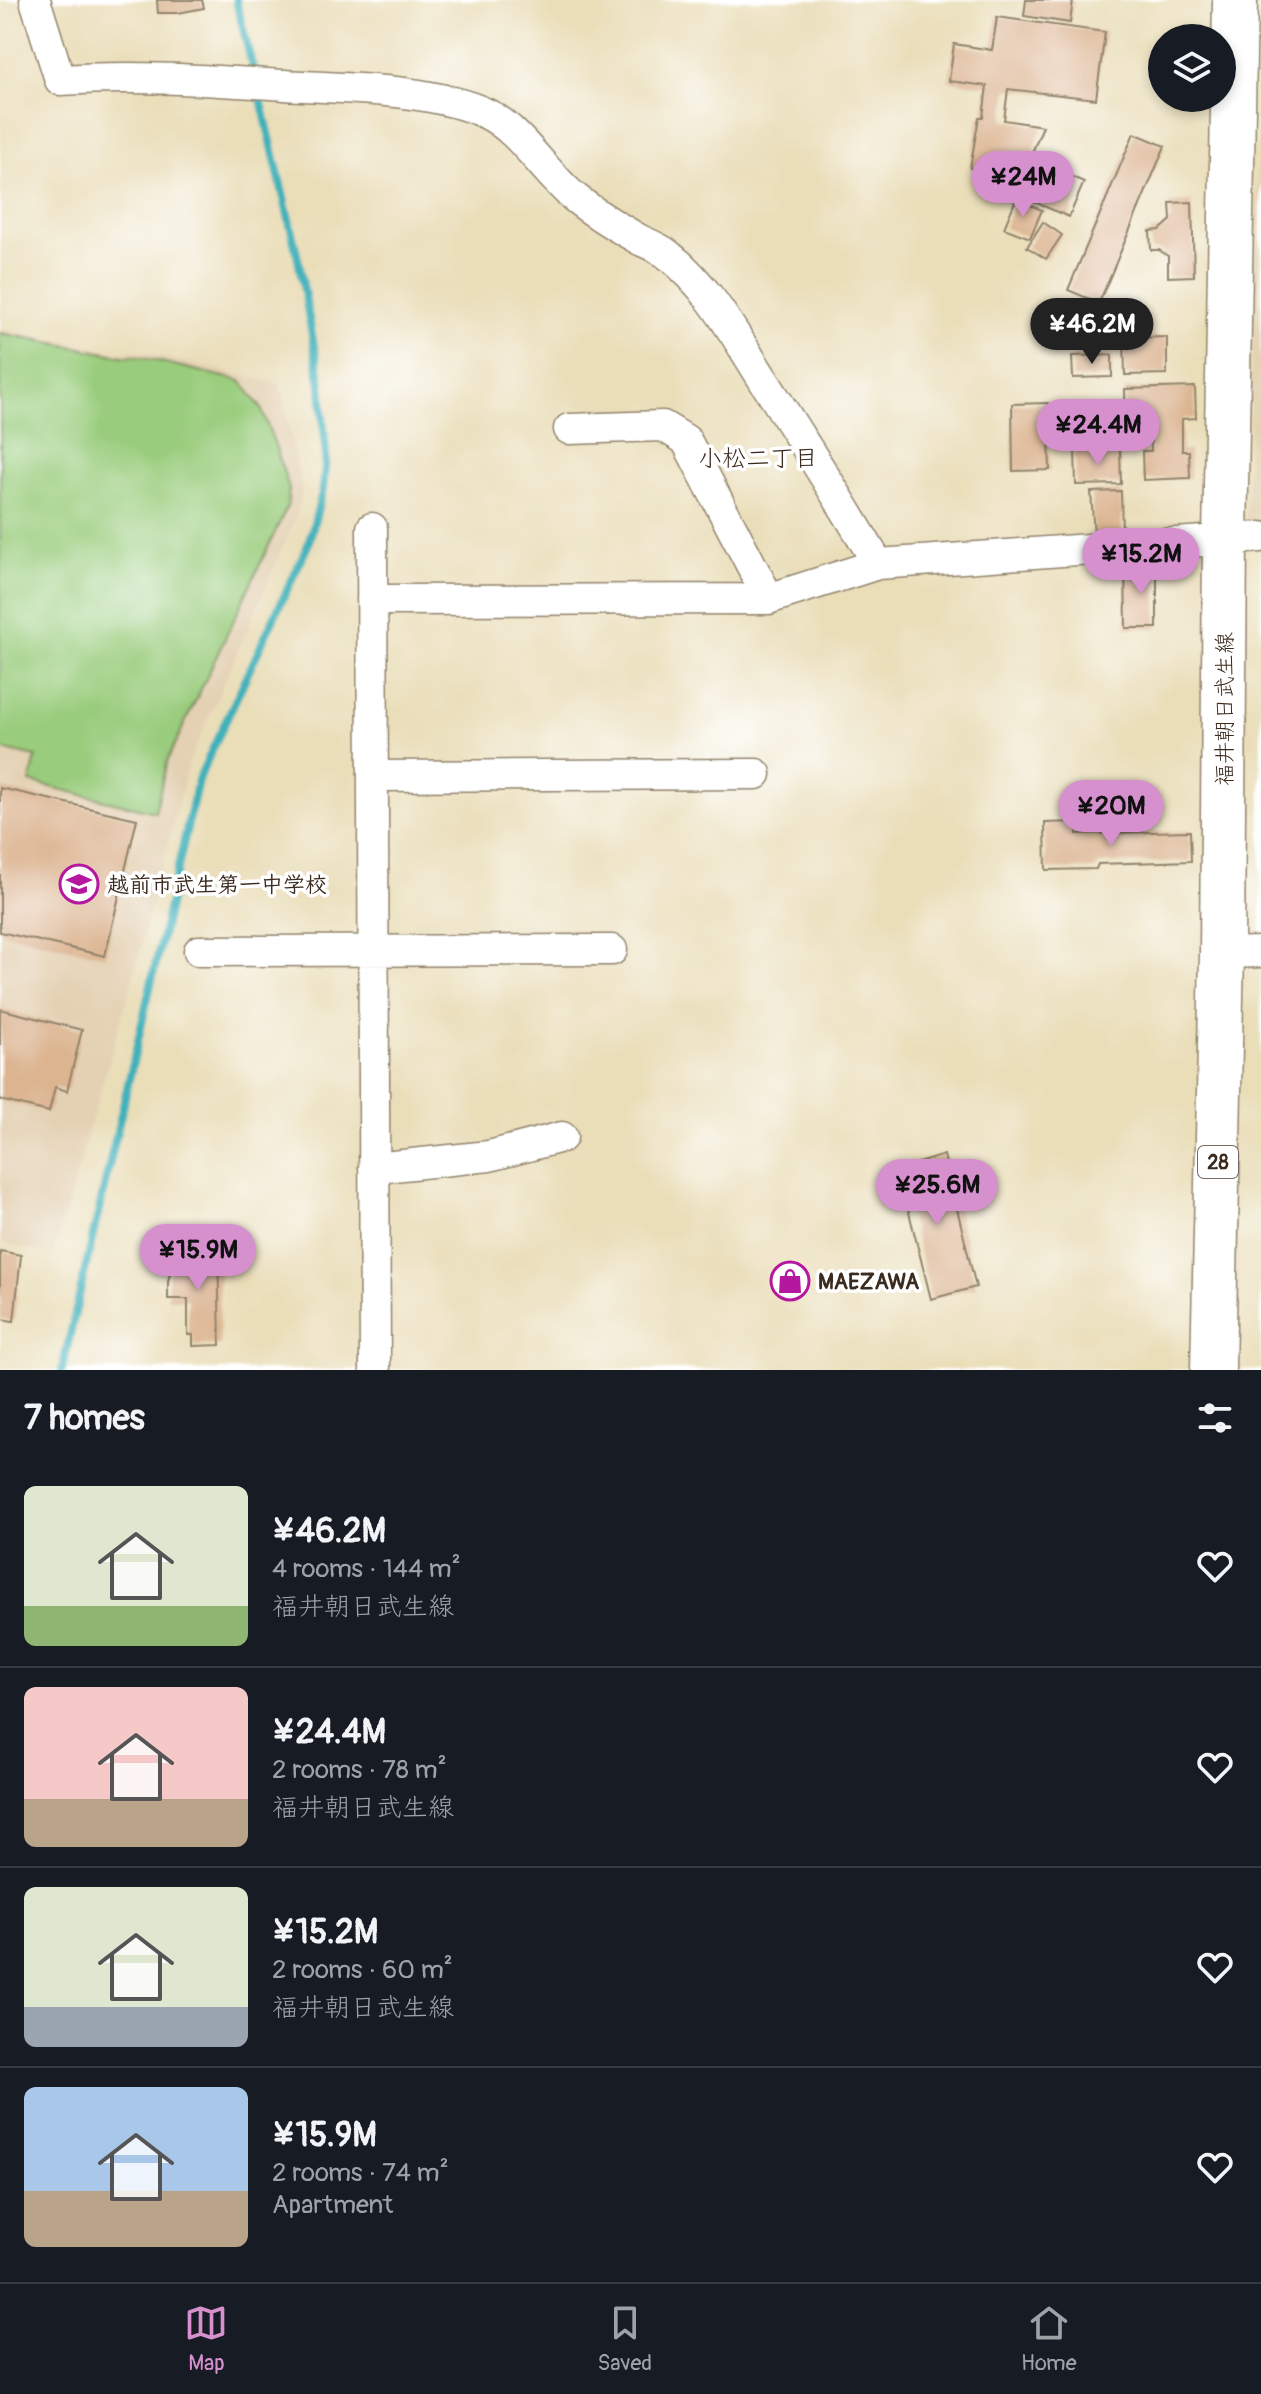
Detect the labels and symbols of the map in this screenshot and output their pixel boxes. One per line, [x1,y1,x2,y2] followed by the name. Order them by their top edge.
[976,151,1070,219] pin: ¥24M
[1027,298,1157,366] pin: ¥46.2M
[1033,399,1163,467] pin: ¥24.4M
[698,444,818,473] district label: 小松二丁目
[1076,528,1206,596] pin: ¥15.2M
[1211,632,1239,786] street label: 福井朝日武生線
[1064,780,1158,848] pin: ¥20M
[58,863,100,905] school or university icon: 越前市武生第一中学校
[107,871,327,899] place label: 越前市武生第一中学校
[1198,1146,1238,1178] road number: 28
[872,1159,1002,1227] pin: ¥25.6M
[133,1224,263,1292] pin: ¥15.9M
[769,1260,811,1302] shop icon: MAEZAWA
[818,1268,920,1296] place label: MAEZAWA

